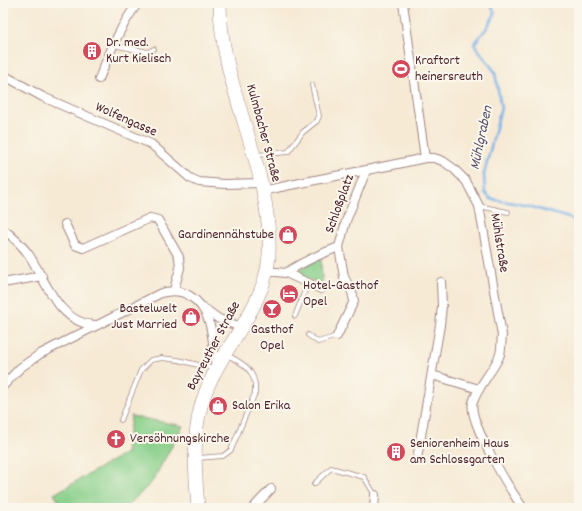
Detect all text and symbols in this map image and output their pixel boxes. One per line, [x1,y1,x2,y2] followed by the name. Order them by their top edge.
[106,33,171,69] place label: Dr. med. Kurt Kielisch
[81,40,103,62] building icon: Dr. med. Kurt Kielisch
[415,51,483,87] place label: Kraftort heinersreuth
[390,58,412,80] sports icon: Kraftort heinersreuth
[240,82,286,184] street label: Kulmbacher Straße
[92,97,160,143] street label: Wolfengasse
[464,103,500,172] water label: Mühlgraben
[320,171,360,236] street label: Schloßplatz
[484,212,514,274] street label: Mühlstraße
[277,224,299,246] shop icon: Gardinennähstube
[178,225,274,245] place label: Gardinennähstube
[303,276,379,312] place label: Hotel-Gasthof Opel
[278,283,300,305] hotel icon: Hotel-Gasthof Opel
[182,298,246,394] street label: Bayreuther Straße
[261,298,283,320] bar icon: Gasthof Opel
[111,299,177,335] place label: Bastelwelt Just Married
[180,306,202,328] shop icon: Bastelwelt Just Married
[251,320,294,356] place label: Gasthof Opel
[207,395,229,417] shop icon: Salon Erika
[232,396,291,416] place label: Salon Erika
[105,428,127,450] church icon: Versöhnungskirche
[130,429,229,449] place label: Versöhnungskirche
[410,434,509,470] place label: Seniorenheim Haus am Schlossgarten
[385,441,407,463] building icon: Seniorenheim Haus am Schlossgarten

